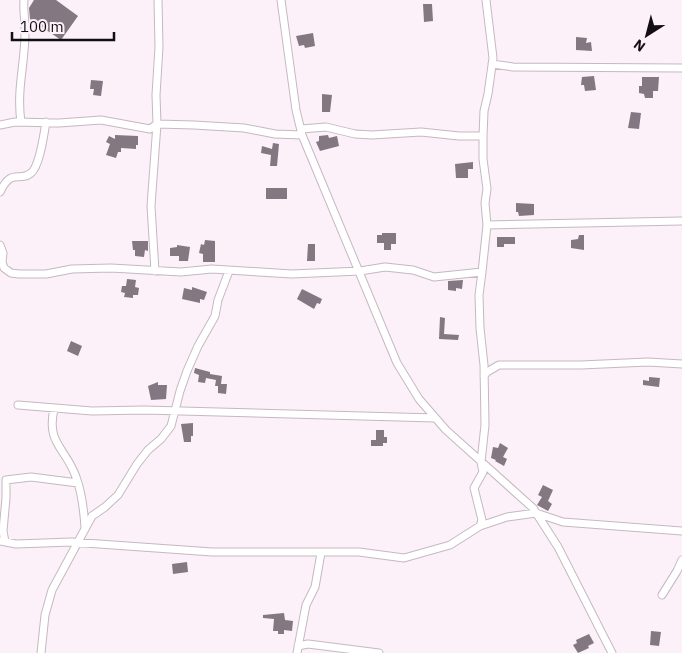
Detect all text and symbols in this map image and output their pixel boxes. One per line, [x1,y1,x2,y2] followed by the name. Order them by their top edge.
[12,10,115,42] scale bar
[622,10,672,60] north arrow
[20,17,64,36] text: 100 m
[630,35,649,56] text: N

